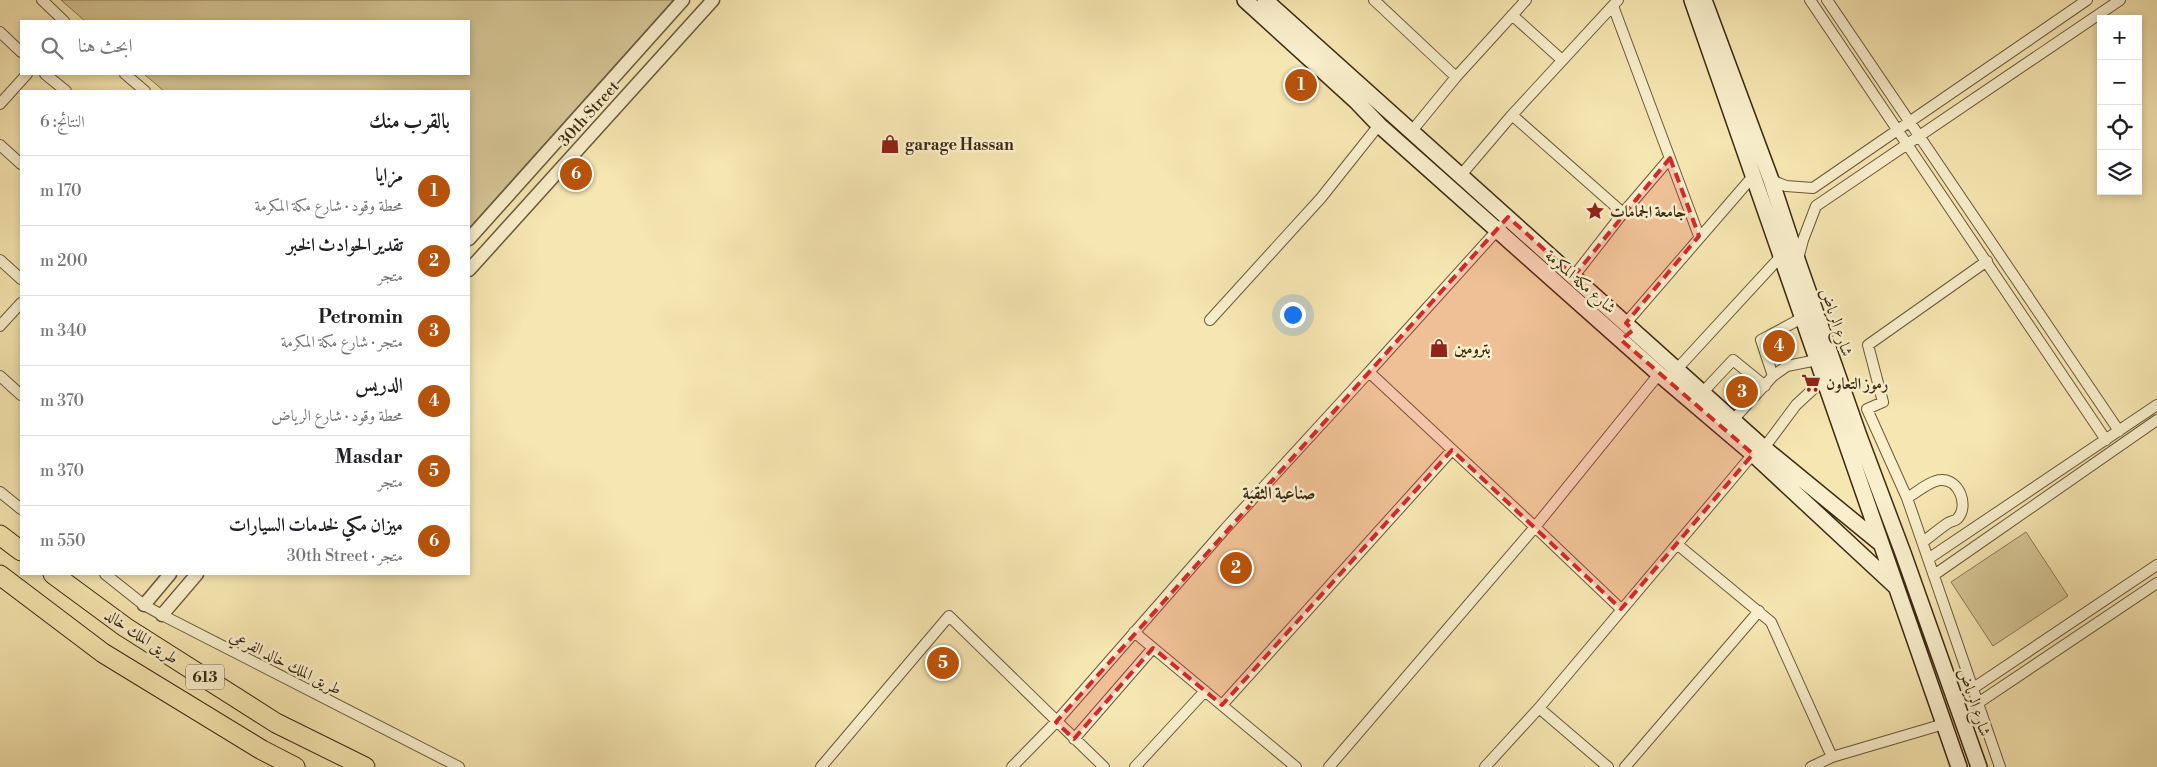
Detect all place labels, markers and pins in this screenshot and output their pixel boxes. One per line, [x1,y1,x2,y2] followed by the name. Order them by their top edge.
[1285,66,1317,104] pin: 1
[879,133,901,155] shop icon: garage Hassan
[905,135,1014,155] place label: garage Hassan
[560,155,592,193] pin: 6
[1584,200,1606,222] place icon: جامعة الجمامات
[1610,202,1687,222] place label: جامعة الجمامات
[1763,327,1795,365] pin: 4
[1428,337,1450,359] shop icon: بترومين
[1454,339,1491,359] place label: بترومين
[1800,372,1822,394] supermarket icon: رموز التعاون
[1726,373,1758,411] pin: 3
[1826,374,1889,394] place label: رموز التعاون
[1220,549,1252,587] pin: 2
[927,644,959,682] pin: 5

